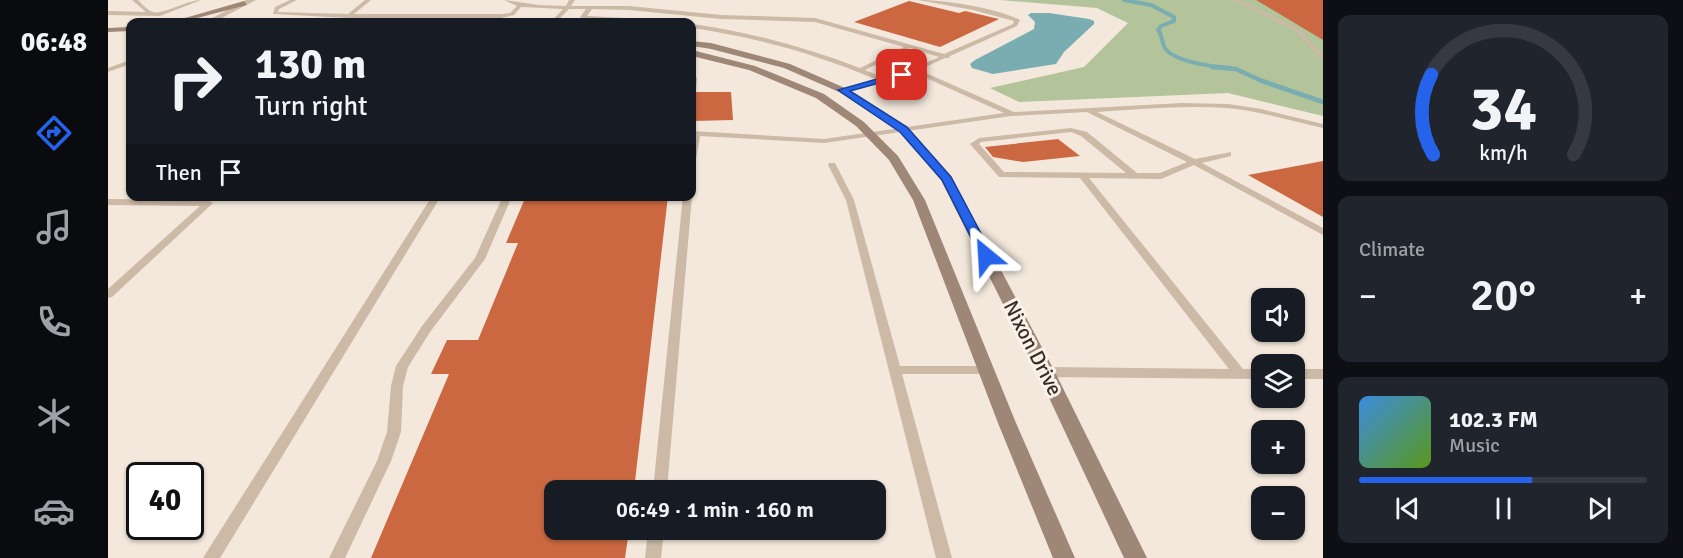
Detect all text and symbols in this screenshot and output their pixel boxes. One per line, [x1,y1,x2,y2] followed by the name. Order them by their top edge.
[21,26,87,59] text: 06:48
[255,39,366,90] text: 130 m
[156,42,234,120] icon: right
[876,49,927,100] pin
[885,58,918,91] icon: arrive
[1469,70,1537,147] text: 34
[255,90,368,123] text: Turn right
[33,112,75,154] icon: directions
[1479,140,1527,166] text: km/h
[214,156,247,189] icon: arrive
[156,159,202,186] text: Then
[33,206,75,248] icon: music
[954,224,1018,288] position arrow
[1359,237,1425,262] text: Climate
[1470,268,1536,323] text: 20°
[1359,276,1377,317] text: −
[1629,276,1647,317] text: +
[1251,288,1305,540] map controls
[1251,288,1305,342] button: sound
[998,296,1068,400] street label: Nixon Drive
[33,301,75,343] icon: phone
[1251,354,1305,408] button: layers
[33,395,75,437] icon: climate
[1449,406,1538,433] text: 102.3 FM
[1251,420,1305,474] button: +
[1449,433,1500,458] text: Music
[126,462,204,540] speed limit sign: 40
[1251,486,1305,540] button: −
[33,490,75,532] icon: car
[1391,492,1424,525] icon: previous
[1487,492,1520,525] icon: pause
[1583,492,1616,525] icon: next
[616,496,814,523] text: 06:49 · 1 min · 160 m

